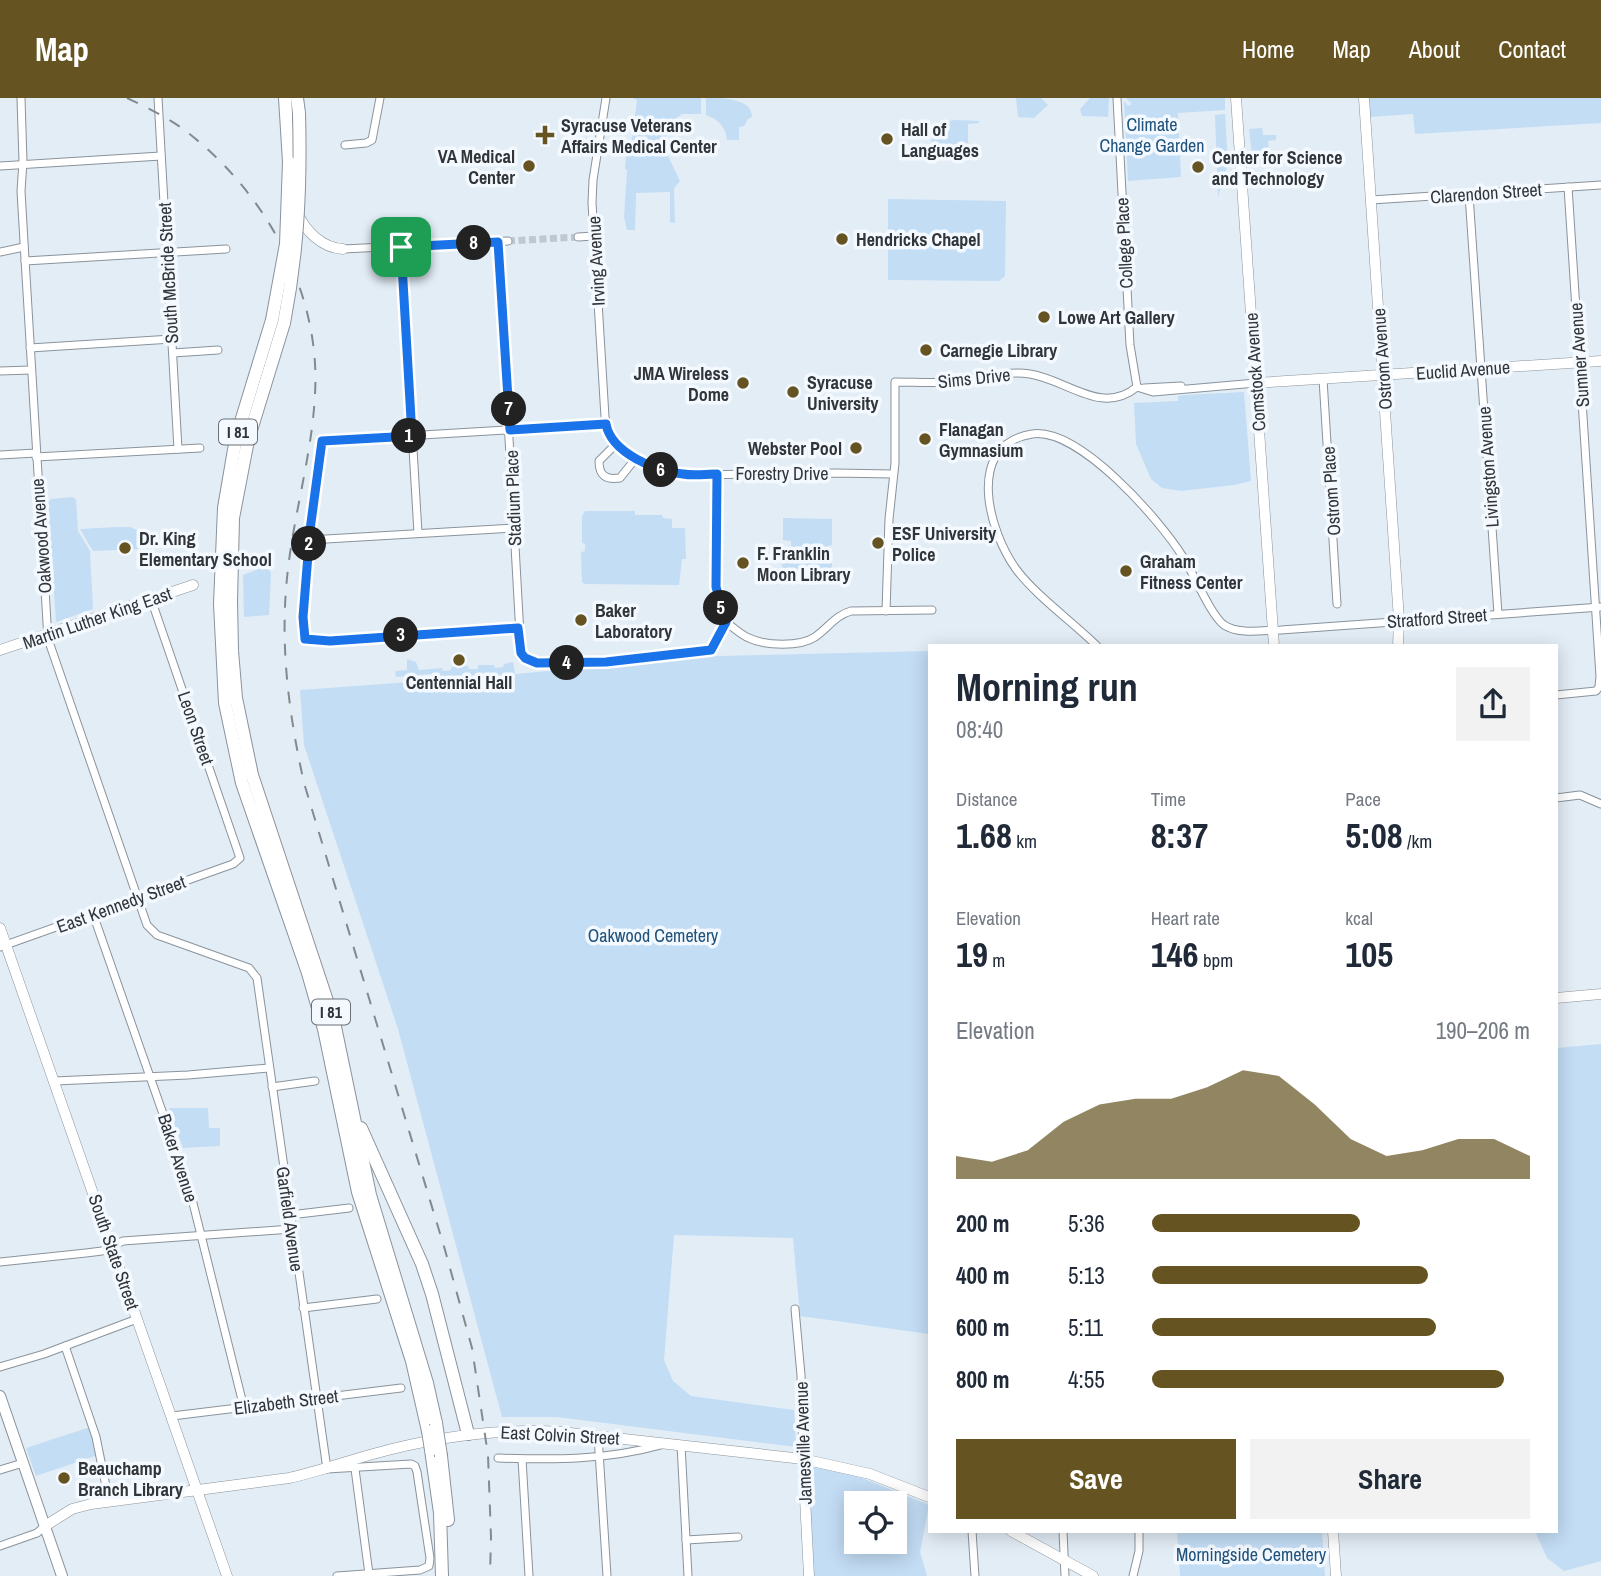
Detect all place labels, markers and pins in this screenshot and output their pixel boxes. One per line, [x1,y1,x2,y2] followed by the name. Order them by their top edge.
[561,113,717,159] place label: Syracuse Veterans Affairs Medical Center
[901,117,979,163] place label: Hall of Languages
[535,125,555,145] marker: Syracuse Veterans Affairs Medical Center
[879,131,895,147] marker: Hall of Languages
[438,144,515,190] place label: VA Medical Center
[1212,145,1342,191] place label: Center for Science and Technology
[521,158,537,174] marker: VA Medical Center
[1190,159,1206,175] marker: Center for Science and Technology
[371,217,431,277] pin
[456,226,491,260] pin: 8
[856,227,981,252] place label: Hendricks Chapel
[834,231,850,247] marker: Hendricks Chapel
[1058,305,1176,330] place label: Lowe Art Gallery
[1036,309,1052,325] marker: Lowe Art Gallery
[940,338,1058,363] place label: Carnegie Library
[918,342,934,358] marker: Carnegie Library
[634,361,729,407] place label: JMA Wireless Dome
[807,370,879,416] place label: Syracuse University
[735,375,751,391] marker: JMA Wireless Dome
[785,384,801,400] marker: Syracuse University
[491,392,526,426] pin: 7
[939,417,1024,463] place label: Flanagan Gymnasium
[392,418,426,454] pin: 1
[917,431,933,447] marker: Flanagan Gymnasium
[748,436,842,461] place label: Webster Pool
[848,440,864,456] marker: Webster Pool
[644,452,678,488] pin: 6
[892,521,997,567] place label: ESF University Police
[139,526,272,572] place label: Dr. King Elementary School
[292,526,326,562] pin: 2
[870,535,886,551] marker: ESF University Police
[117,540,133,556] marker: Dr. King Elementary School
[757,541,851,587] place label: F. Franklin Moon Library
[1140,549,1243,595] place label: Graham Fitness Center
[735,555,751,571] marker: F. Franklin Moon Library
[1118,563,1134,579] marker: Graham Fitness Center
[704,590,738,626] pin: 5
[595,598,673,644] place label: Baker Laboratory
[573,612,589,628] marker: Baker Laboratory
[384,618,418,652] pin: 3
[550,646,584,680] pin: 4
[451,652,467,668] marker: Centennial Hall
[406,670,512,695] place label: Centennial Hall
[78,1456,184,1502] place label: Beauchamp Branch Library
[56,1470,72,1486] marker: Beauchamp Branch Library

